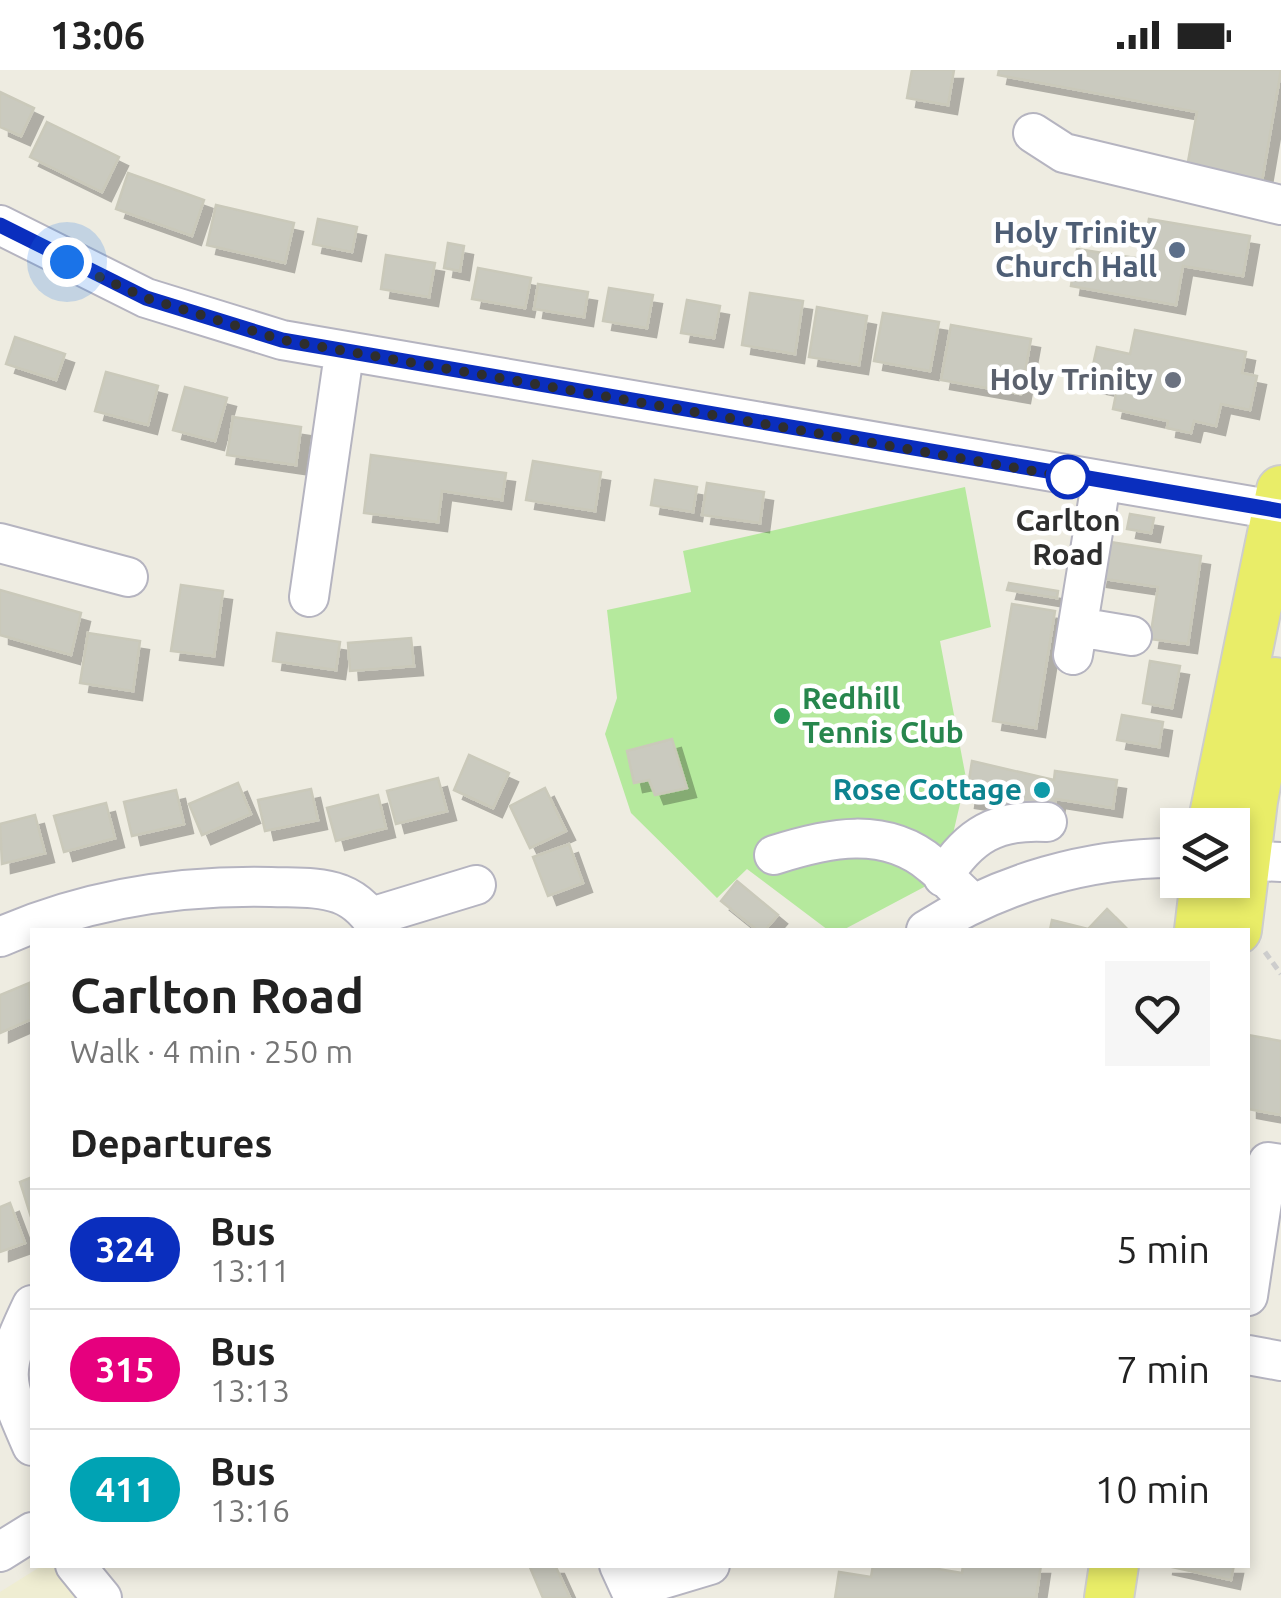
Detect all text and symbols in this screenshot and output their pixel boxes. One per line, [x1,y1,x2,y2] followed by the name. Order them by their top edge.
[50,14,145,56] text: 13:06
[993,215,1157,283] place label: Holy Trinity Church Hall
[42,237,92,287] your location
[1166,239,1188,261] marker: Holy Trinity Church Hall
[989,362,1153,396] place label: Holy Trinity
[1162,369,1184,391] marker: Holy Trinity
[1047,456,1089,498] marker: Carlton Road
[1015,503,1121,571] place label: Carlton Road
[802,681,964,749] place label: Redhill Tennis Club
[771,705,793,727] marker: Redhill Tennis Club
[833,772,1022,806] place label: Rose Cottage
[1031,779,1053,801] marker: Rose Cottage
[1160,808,1250,898] map controls
[1160,808,1250,898] button: layers
[1105,961,1210,1066] button: heart
[70,968,364,1022] text: Carlton Road
[70,1033,353,1069] text: Walk · 4 min · 250 m
[70,1122,272,1164] text: Departures
[210,1210,275,1252] text: Bus
[1116,1228,1210,1270] text: 5 min
[95,1229,155,1269] text: 324
[210,1252,290,1288] text: 13:11
[210,1330,275,1372] text: Bus
[1116,1348,1210,1390] text: 7 min
[95,1349,155,1389] text: 315
[210,1372,290,1408] text: 13:13
[210,1450,275,1492] text: Bus
[1095,1468,1210,1510] text: 10 min
[95,1469,155,1509] text: 411
[210,1492,290,1528] text: 13:16

